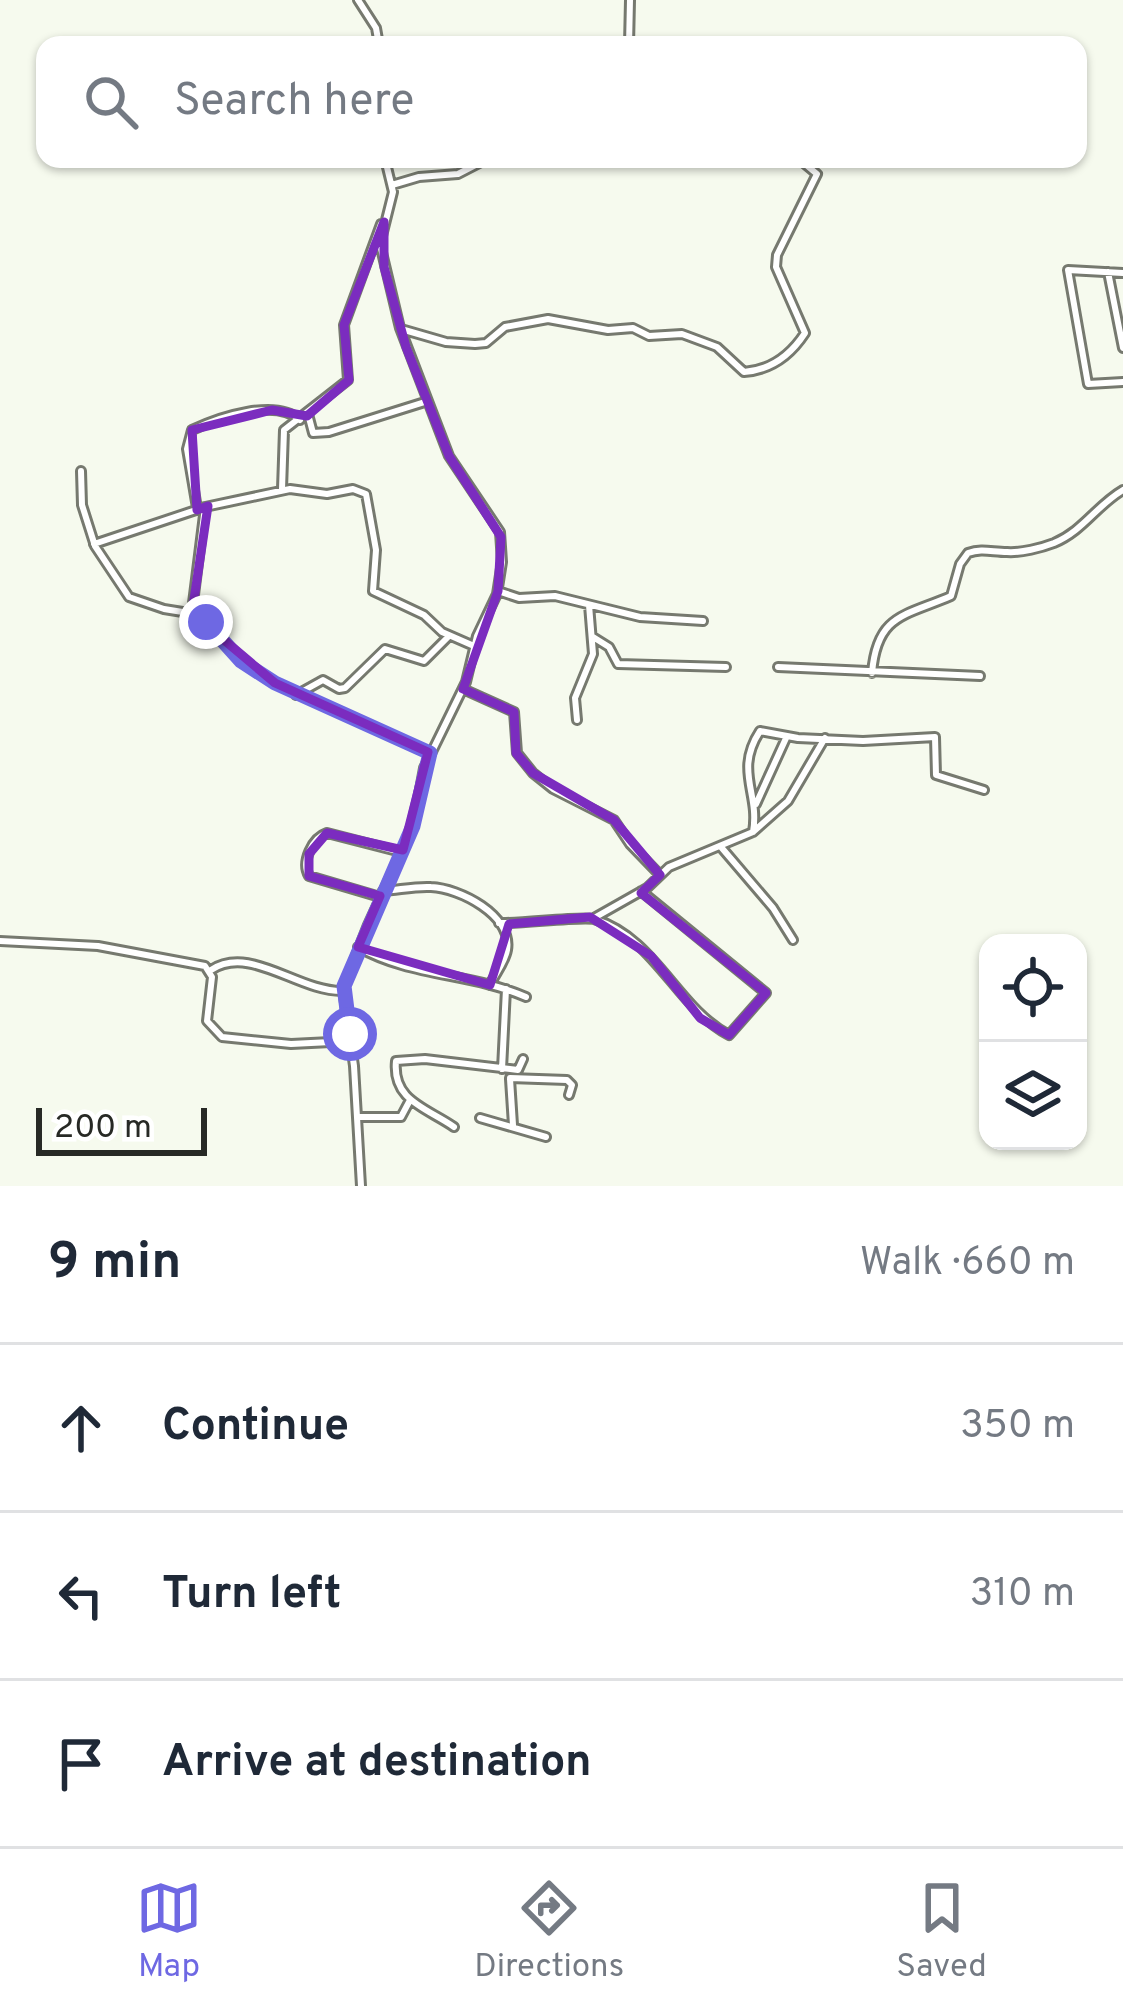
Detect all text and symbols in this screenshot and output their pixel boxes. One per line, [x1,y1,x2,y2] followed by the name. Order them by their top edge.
[36,36,1087,168] search box
[78,69,144,135] icon: search
[174,74,414,131] text: Search here
[179,595,233,649] route end
[979,934,1087,1150] map controls
[979,934,1087,1042] button: locate
[323,1007,377,1061] route start
[979,1042,1087,1150] button: layers
[36,1102,207,1155] scale bar
[54,1108,152,1150] text: 200 m
[48,1232,181,1297] text: 9 min
[860,1240,1075,1289] text: Walk · 660 m
[48,1395,114,1461] icon: ahead
[162,1399,349,1456] text: Continue
[960,1403,1075,1452] text: 350 m
[48,1563,114,1629] icon: left
[162,1567,341,1624] text: Turn left
[970,1571,1075,1620] text: 310 m
[48,1731,114,1797] icon: arrive
[162,1735,592,1792] text: Arrive at destination
[136,1875,202,1989] tab: Map
[474,1875,624,1989] tab: Directions
[896,1875,987,1989] tab: Saved

